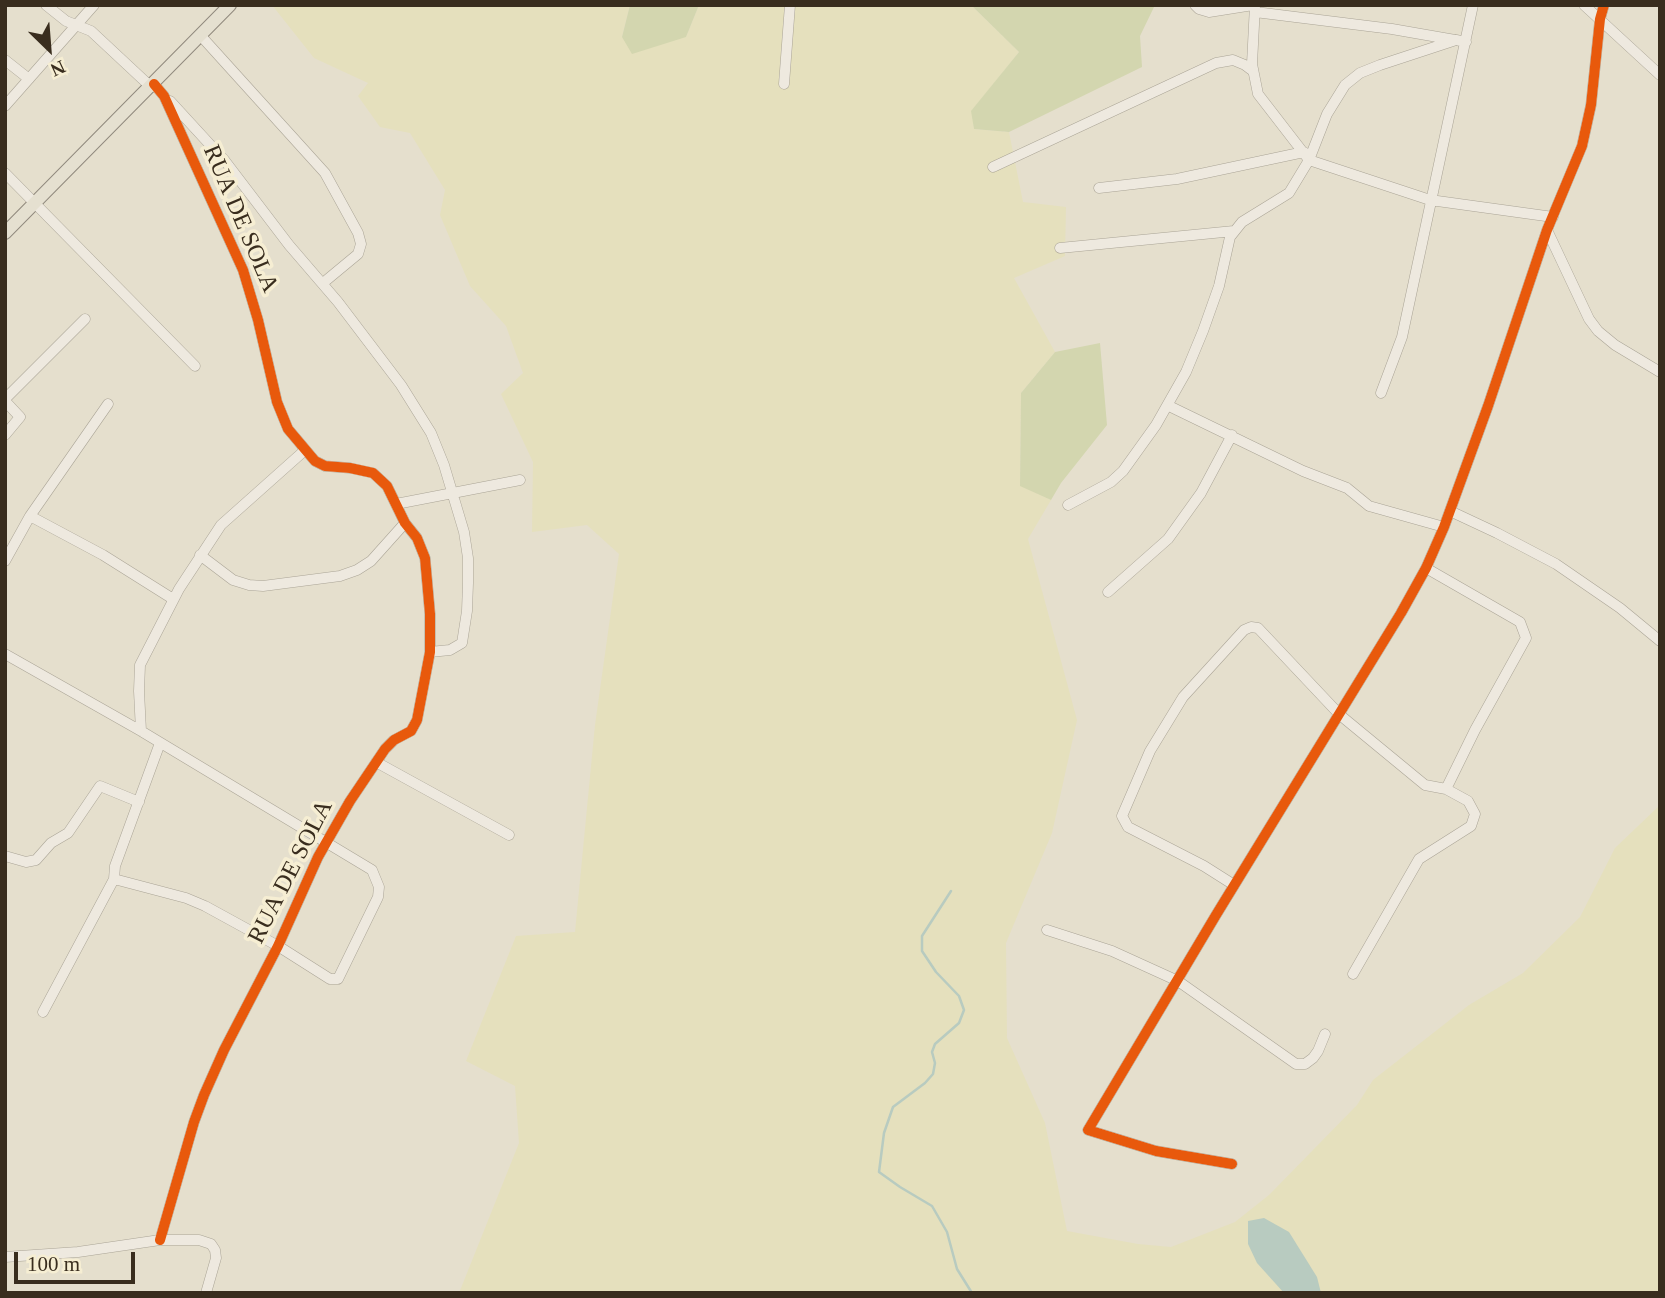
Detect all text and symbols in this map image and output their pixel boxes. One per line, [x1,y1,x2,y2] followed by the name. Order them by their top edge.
[14,14,84,84] north arrow
[47,56,69,81] text: N
[196,141,284,297] street label: RUA DE SOLA
[242,795,340,949] street label: RUA DE SOLA
[18,1238,138,1282] scale bar
[27,1252,80,1276] text: 100 m

